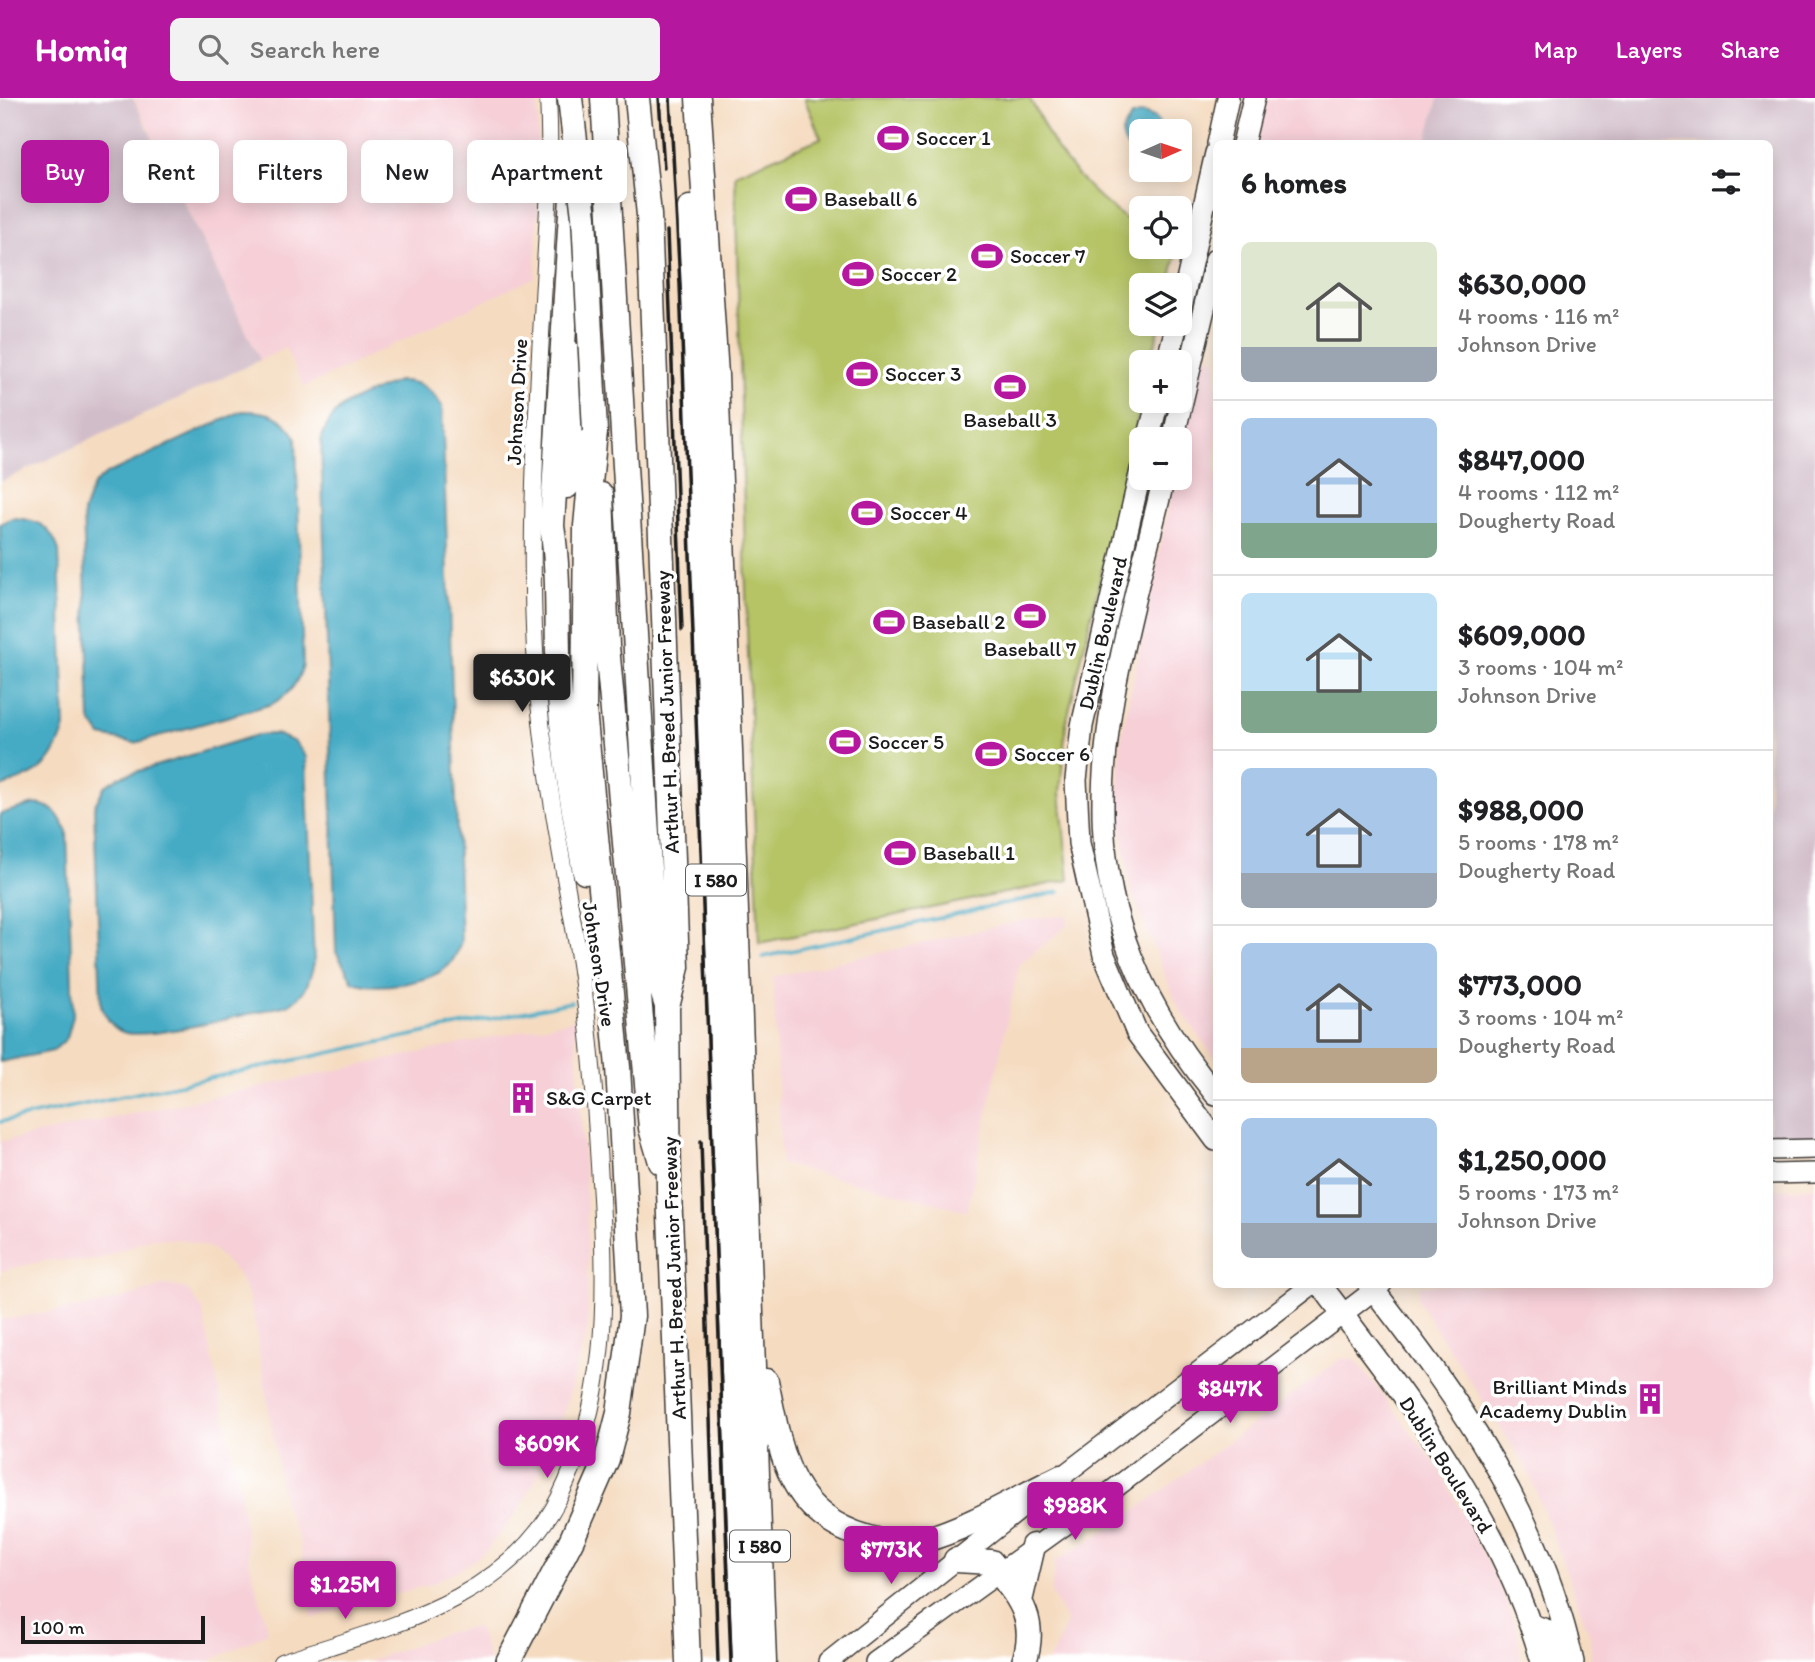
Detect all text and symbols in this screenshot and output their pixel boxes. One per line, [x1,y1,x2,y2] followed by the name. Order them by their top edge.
[170,18,660,81] search box
[35,30,128,69] text: Homiq
[194,30,232,68] icon: search
[250,33,380,65] text: Search here
[1534,35,1578,64] text: Map
[1616,35,1683,64] text: Layers
[1721,35,1780,64] text: Share
[1129,119,1192,182] north arrow
[1129,119,1192,490] map controls
[876,121,910,155] sports icon: Soccer 1
[916,125,991,150] place label: Soccer 1
[21,140,109,203] chip: Buy
[123,140,219,203] chip: Rent
[233,140,347,203] chip: Filters
[361,140,453,203] chip: New
[467,140,627,203] chip: Apartment
[1707,163,1745,201] icon: filters
[1241,164,1347,201] text: 6 homes
[784,182,818,216] sports icon: Baseball 6
[824,186,917,211] place label: Baseball 6
[1129,196,1192,259] button: locate
[970,239,1004,273] sports icon: Soccer 7
[1010,243,1085,268] place label: Soccer 7
[841,257,875,291] sports icon: Soccer 2
[881,261,957,286] place label: Soccer 2
[1458,265,1586,302] text: $630,000
[1297,270,1381,354] icon: home
[1129,273,1192,336] button: layers
[1458,302,1620,330] text: 4 rooms · 116 m²
[1458,330,1597,358] text: Johnson Drive
[501,338,532,466] street label: Johnson Drive
[1129,350,1192,413] button: +
[845,357,879,391] sports icon: Soccer 3
[885,361,961,386] place label: Soccer 3
[993,370,1027,404] sports icon: Baseball 3
[963,407,1057,432] place label: Baseball 3
[1129,427,1192,490] button: −
[1458,441,1585,478] text: $847,000
[1297,446,1381,530] icon: home
[1458,478,1619,506] text: 4 rooms · 112 m²
[850,496,884,530] sports icon: Soccer 4
[890,500,968,525] place label: Soccer 4
[1458,506,1615,534] text: Dougherty Road
[1073,553,1132,712] street label: Dublin Boulevard
[649,570,684,854] street label: Arthur H. Breed Junior Freeway
[1013,599,1047,633] sports icon: Baseball 7
[872,605,906,639] sports icon: Baseball 2
[912,609,1005,634] place label: Baseball 2
[1458,616,1586,653] text: $609,000
[1297,621,1381,705] icon: home
[984,636,1076,661] place label: Baseball 7
[1458,653,1623,681] text: 3 rooms · 104 m²
[473,654,571,714] pin: $630K
[489,663,555,691] text: $630K
[1458,681,1597,709] text: Johnson Drive
[828,725,862,759] sports icon: Soccer 5
[868,729,944,754] place label: Soccer 5
[974,737,1008,771] sports icon: Soccer 6
[1014,741,1090,766] place label: Soccer 6
[1458,791,1584,828] text: $988,000
[1297,796,1381,880] icon: home
[1458,828,1619,856] text: 5 rooms · 178 m²
[883,836,917,870] sports icon: Baseball 1
[923,840,1015,865] place label: Baseball 1
[1458,856,1615,884] text: Dougherty Road
[686,864,746,895] road number: I 580
[577,899,622,1028] street label: Johnson Drive
[1458,966,1582,1003] text: $773,000
[1297,971,1381,1055] icon: home
[1458,1003,1623,1031] text: 3 rooms · 104 m²
[1458,1031,1615,1059] text: Dougherty Road
[506,1081,540,1115] building icon: S&G Carpet
[546,1085,652,1110] place label: S&G Carpet
[656,1136,691,1420] street label: Arthur H. Breed Junior Freeway
[1458,1141,1607,1178] text: $1,250,000
[1297,1146,1381,1230] icon: home
[1458,1178,1619,1206] text: 5 rooms · 173 m²
[1458,1206,1597,1234] text: Johnson Drive
[1181,1366,1279,1425] pin: $847K
[1198,1374,1262,1402] text: $847K
[1480,1374,1627,1423] place label: Brilliant Minds Academy Dublin
[1633,1382,1667,1416] building icon: Brilliant Minds Academy Dublin
[1394,1392,1499,1538] street label: Dublin Boulevard
[498,1420,596,1480] pin: $609K
[515,1429,579,1457] text: $609K
[1026,1482,1124,1542] pin: $988K
[1043,1491,1107,1519] text: $988K
[842,1526,940,1586] pin: $773K
[730,1530,790,1562] road number: I 580
[860,1535,922,1563] text: $773K
[288,1562,402,1621] pin: $1.25M
[310,1570,380,1598] text: $1.25M
[21,1613,205,1645] scale bar
[32,1616,84,1639] text: 100 m

